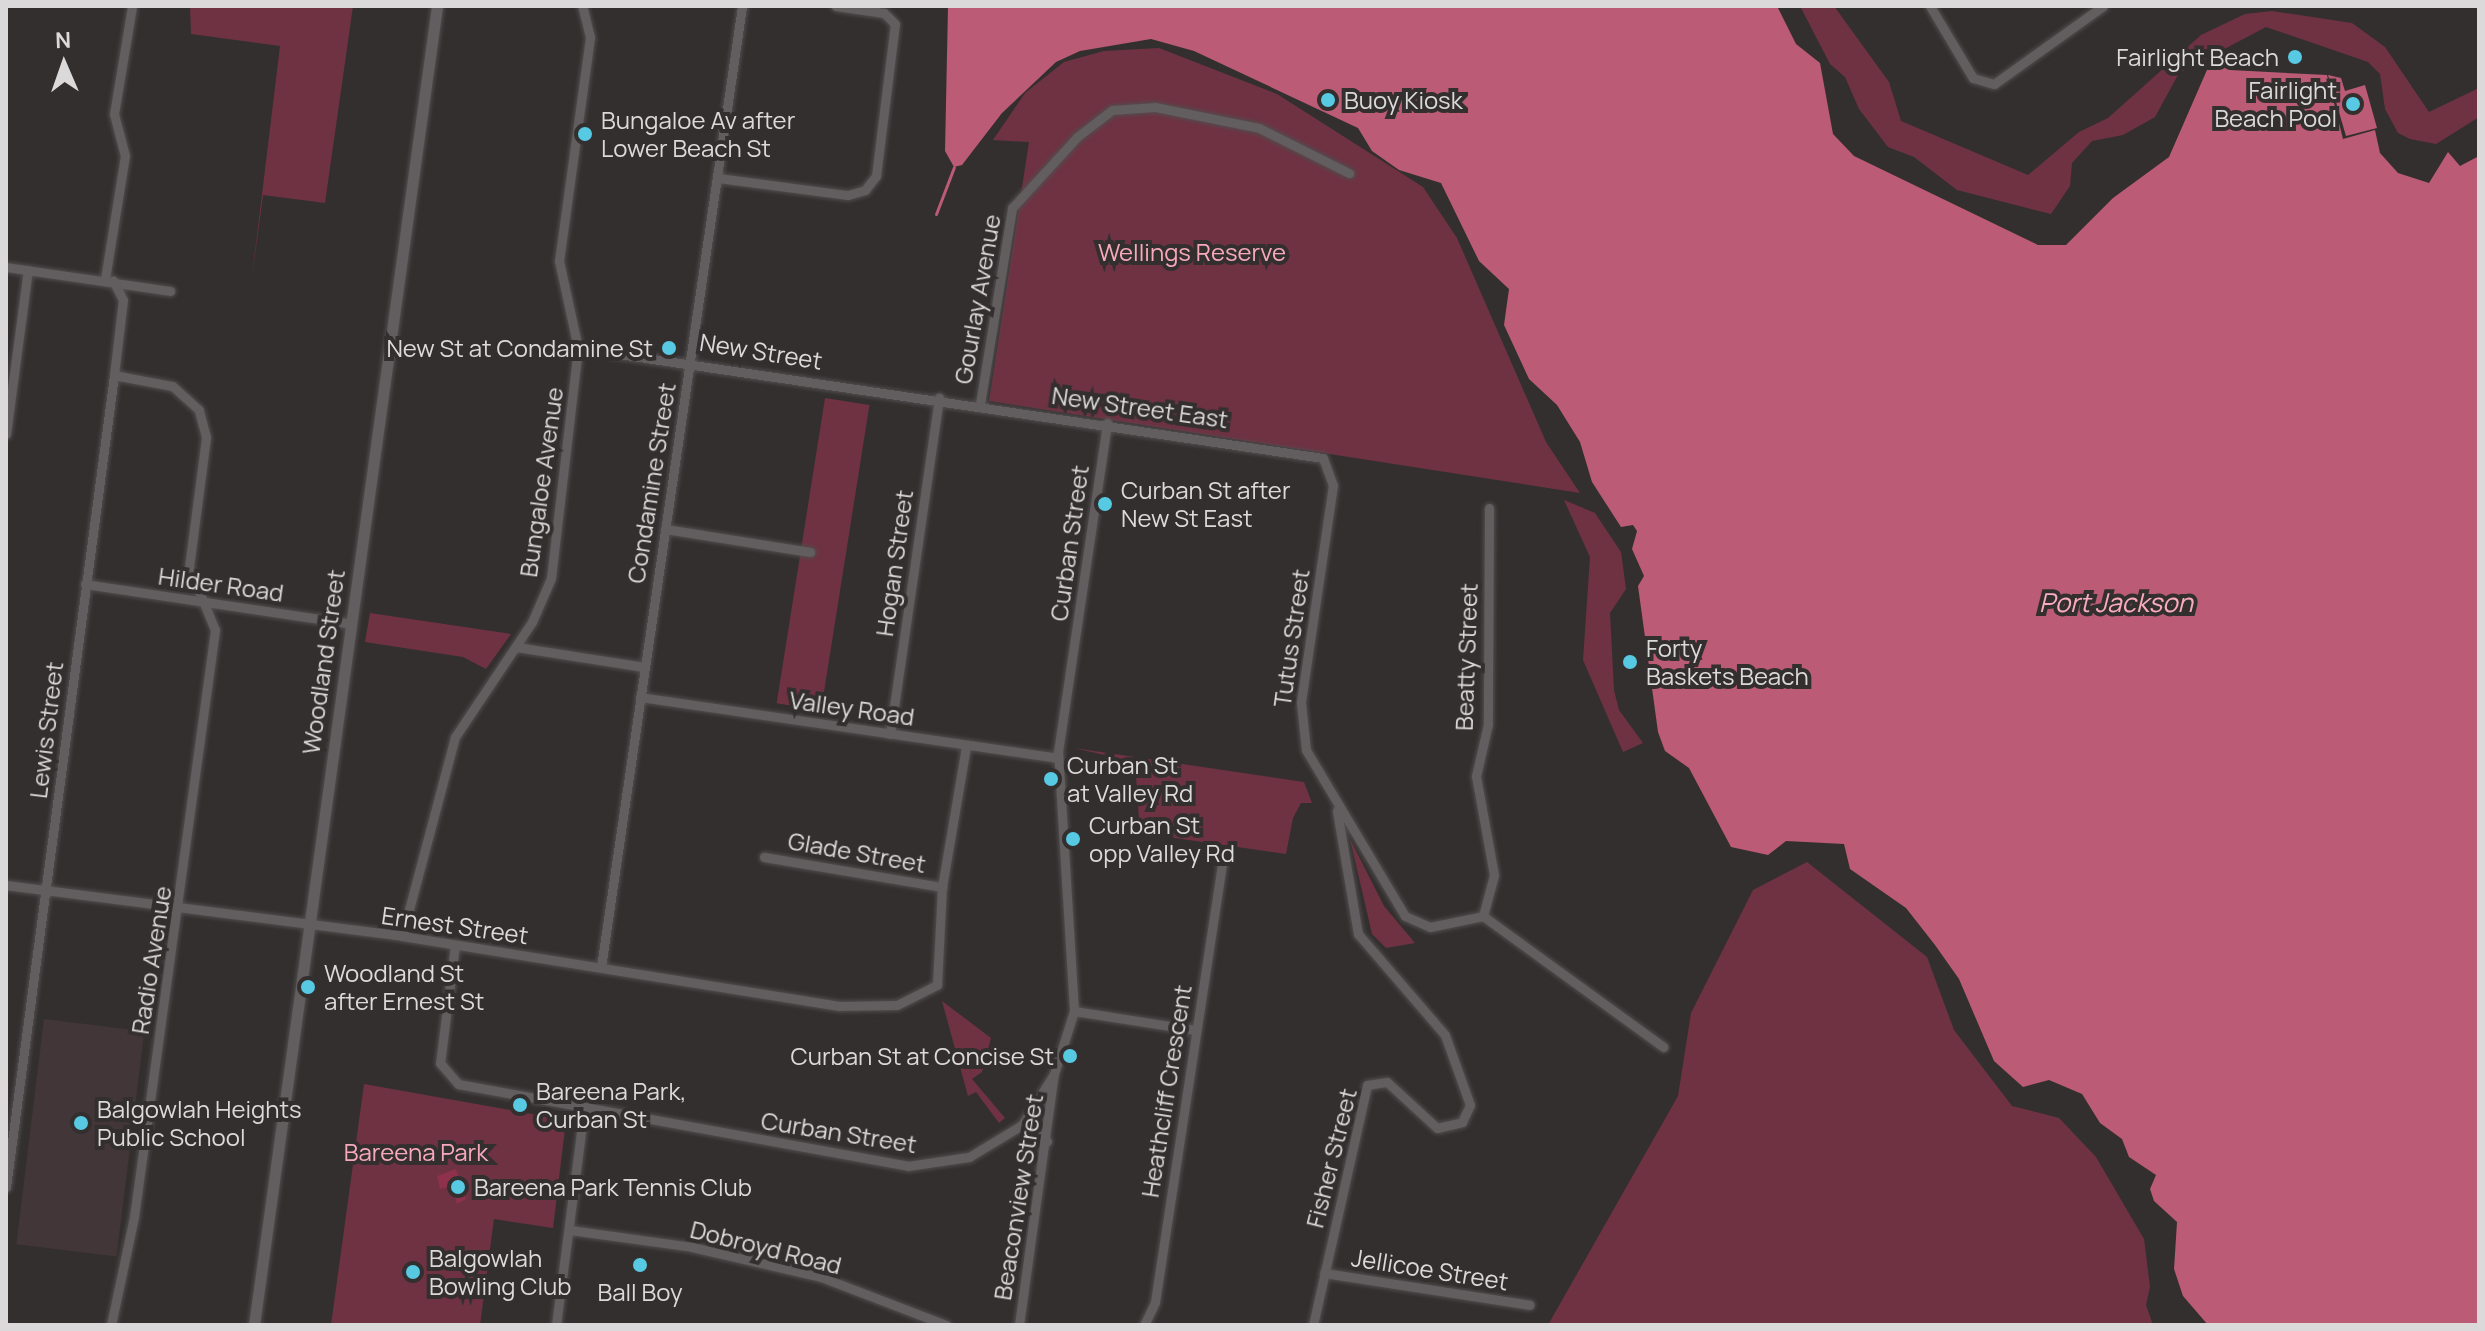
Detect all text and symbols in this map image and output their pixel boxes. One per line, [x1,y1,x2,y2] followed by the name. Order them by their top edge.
[24,24,104,104] north arrow
[55,25,72,55] text: N
[2116,43,2279,71] place label: Fairlight Beach
[2286,48,2304,66] marker: Fairlight Beach
[2214,76,2337,132] place label: Fairlight Beach Pool
[1344,86,1463,114] place label: Buoy Kiosk
[1319,91,1337,109] marker: Buoy Kiosk
[2344,95,2362,113] marker: Fairlight Beach Pool
[601,106,795,162] place label: Bungaloe Av after Lower Beach St
[576,125,594,143] marker: Bungaloe Av after Lower Beach St
[948,212,1006,386] street label: Gourlay Avenue
[1098,238,1286,266] park label: Wellings Reserve
[698,327,824,375] street label: New Street
[386,334,653,362] place label: New St at Condamine St
[660,339,678,357] marker: New St at Condamine St
[1050,380,1230,434] street label: New Street East
[621,381,681,585] street label: Condamine Street
[513,385,569,579] street label: Bungaloe Avenue
[1044,463,1094,623] street label: Curban Street
[1121,476,1291,532] place label: Curban St after New St East
[869,488,919,638] street label: Hogan Street
[1096,495,1114,513] marker: Curban St after New St East
[157,561,285,607] street label: Hilder Road
[1267,567,1315,709] street label: Tutus Street
[296,568,350,756] street label: Woodland Street
[1449,583,1483,731] street label: Beatty Street
[2039,587,2193,619] water label: Port Jackson
[1646,634,1809,690] place label: Forty Baskets Beach
[1621,653,1639,671] marker: Forty Baskets Beach
[23,660,69,800] street label: Lewis Street
[788,685,916,731] street label: Valley Road
[1067,751,1193,807] place label: Curban St at Valley Rd
[1042,770,1060,788] marker: Curban St at Valley Rd
[1089,811,1235,867] place label: Curban St opp Valley Rd
[786,826,928,878] street label: Glade Street
[1064,830,1082,848] marker: Curban St opp Valley Rd
[125,884,177,1036] street label: Radio Avenue
[380,900,530,950] street label: Ernest Street
[324,959,484,1015] place label: Woodland St after Ernest St
[299,978,317,996] marker: Woodland St after Ernest St
[1135,983,1197,1199] street label: Heathcliff Crescent
[790,1042,1054,1070] place label: Curban St at Concise St
[1061,1047,1079,1065] marker: Curban St at Concise St
[536,1077,687,1133] place label: Bareena Park, Curban St
[1300,1085,1362,1231] street label: Fisher Street
[987,1092,1049,1302] street label: Beaconview Street
[97,1095,302,1151] place label: Balgowlah Heights Public School
[511,1096,529,1114] marker: Bareena Park, Curban St
[759,1105,919,1159] street label: Curban Street
[72,1114,90,1132] marker: Balgowlah Heights Public School
[344,1138,488,1166] park label: Bareena Park
[474,1173,752,1201] place label: Bareena Park Tennis Club
[449,1178,467,1196] marker: Bareena Park Tennis Club
[687,1214,845,1280] street label: Dobroyd Road
[1350,1242,1510,1296] street label: Jellicoe Street
[429,1244,572,1300] place label: Balgowlah Bowling Club
[631,1256,649,1274] marker: Ball Boy
[404,1263,422,1281] marker: Balgowlah Bowling Club
[597,1278,683,1306] place label: Ball Boy

